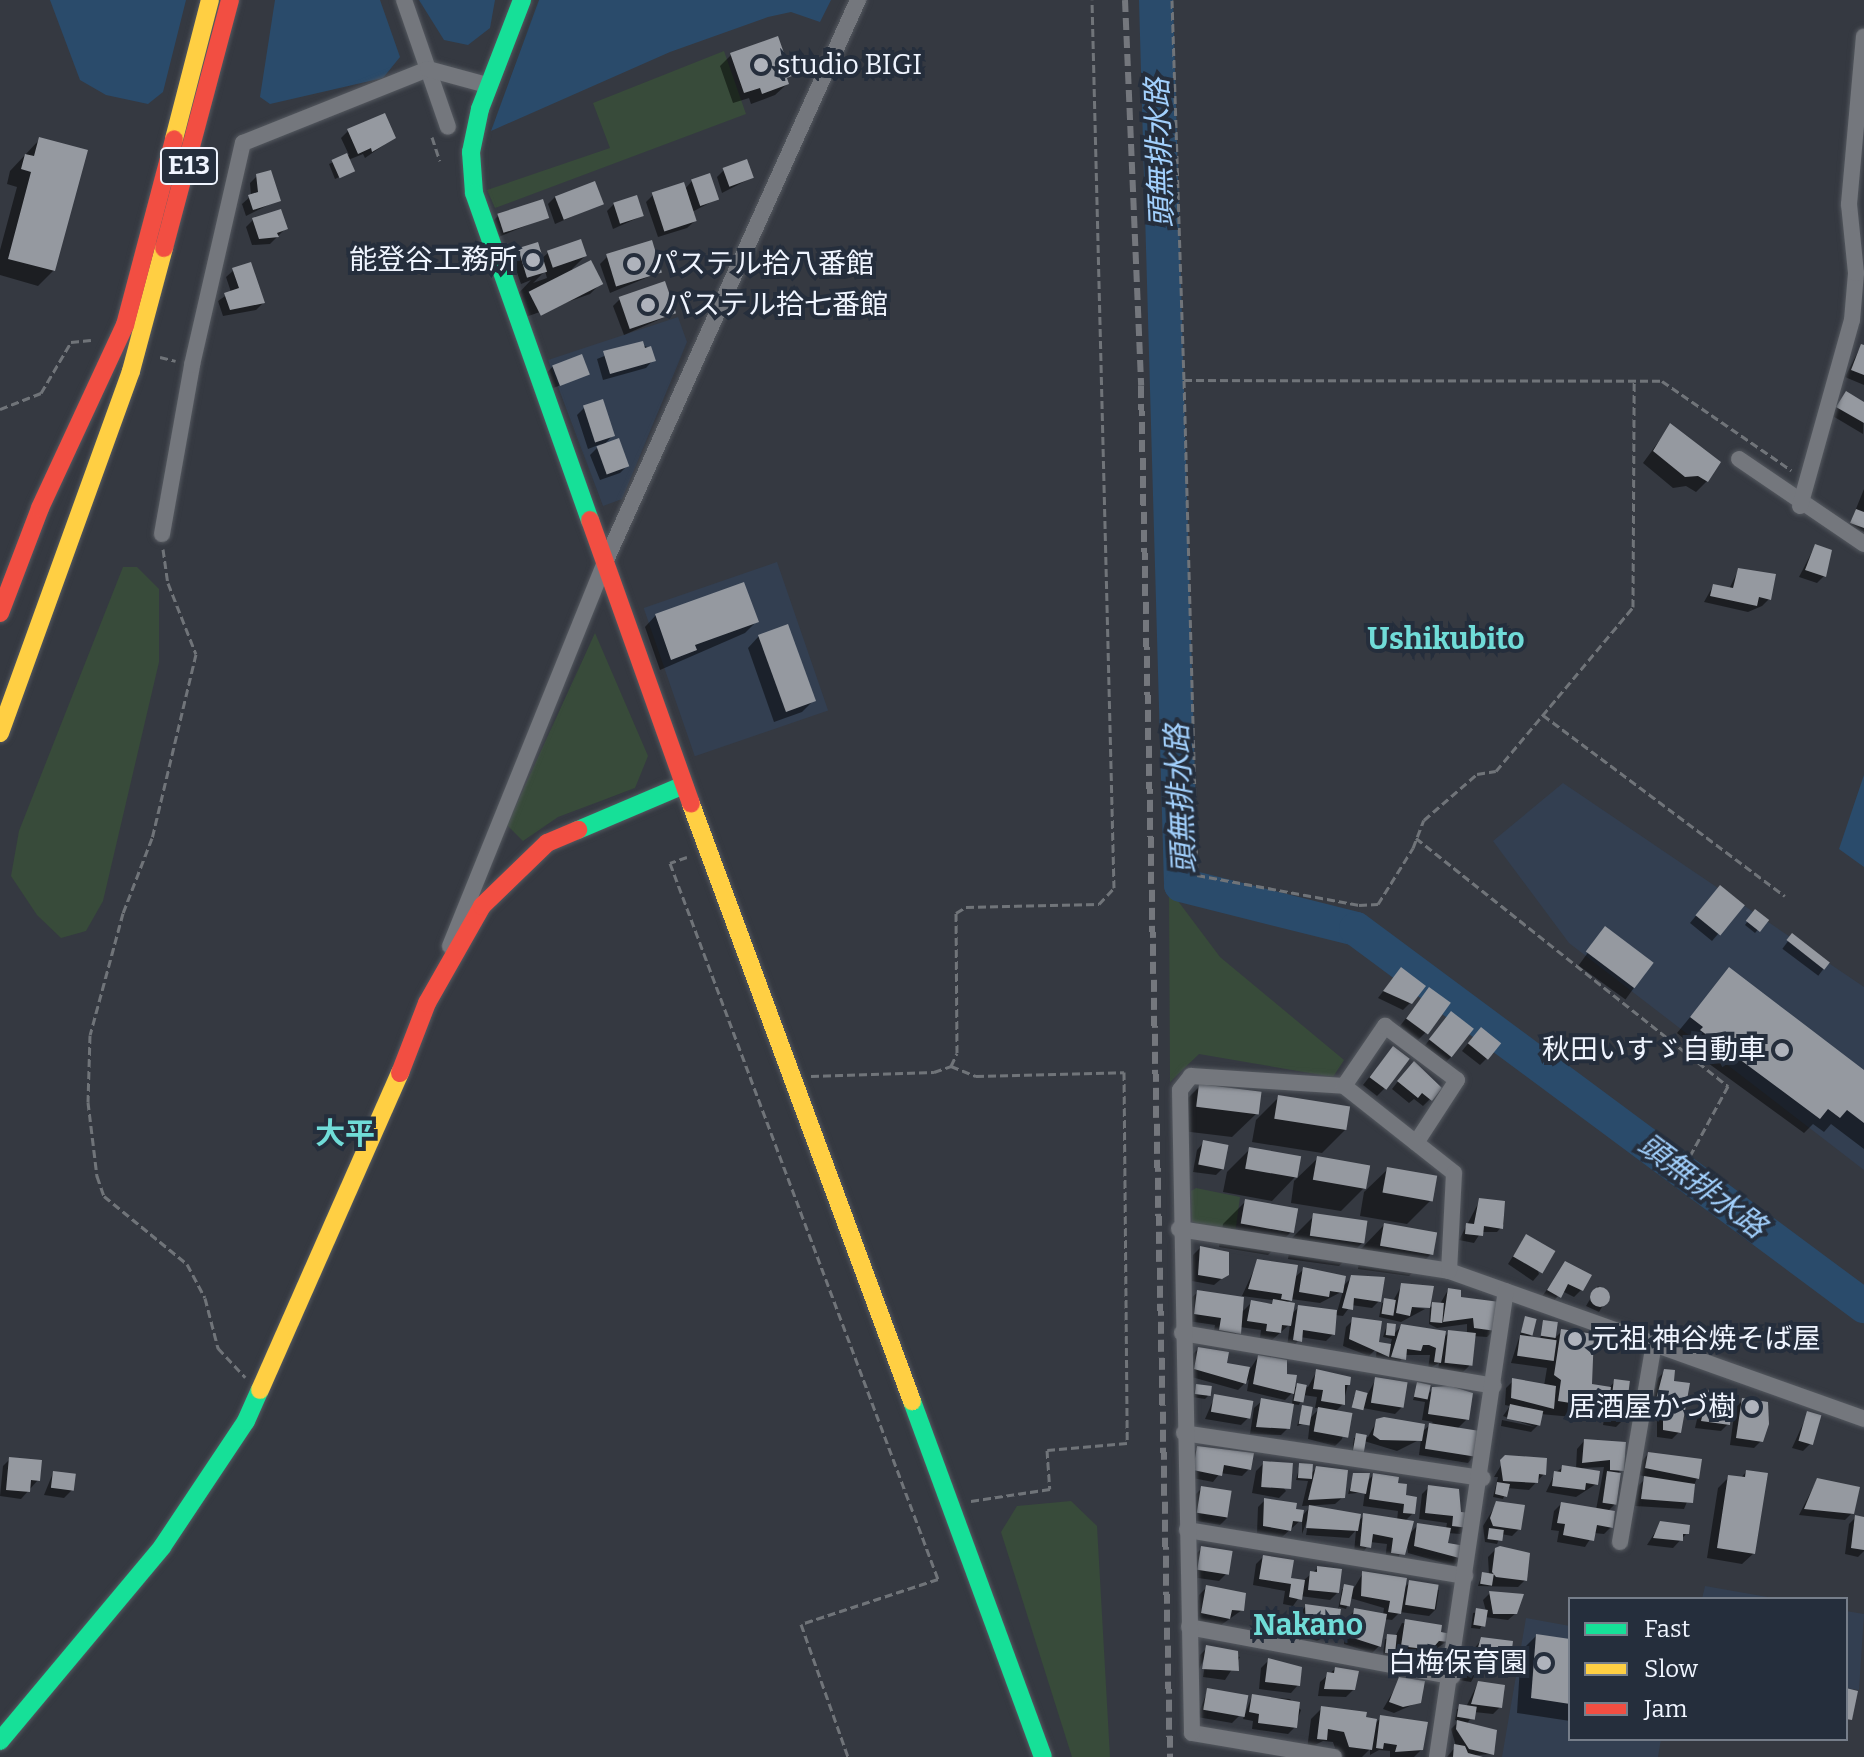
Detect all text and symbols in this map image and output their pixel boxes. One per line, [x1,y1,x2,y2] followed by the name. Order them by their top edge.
[777,48,922,82] place label: studio BIGI
[752,56,770,74] marker: studio BIGI
[1139,77,1181,229] water label: 頭無排水路
[159,144,219,188] road number: E13
[349,243,517,277] place label: 能登谷工務所
[650,247,874,281] place label: パステル拾八番館
[524,251,542,269] marker: 能登谷工務所
[625,255,643,273] marker: パステル拾八番館
[664,288,888,322] place label: パステル拾七番館
[639,296,657,314] marker: パステル拾七番館
[1367,621,1525,657] district label: Ushikubito
[1159,723,1203,875] water label: 頭無排水路
[1542,1033,1766,1067] place label: 秋田いすゞ自動車
[1773,1041,1791,1059] marker: 秋田いすゞ自動車
[315,1116,375,1152] district label: 大平
[1631,1126,1773,1246] water label: 頭無排水路
[1591,1322,1821,1356] place label: 元祖 神谷焼そば屋
[1566,1330,1584,1348] marker: 元祖 神谷焼そば屋
[1568,1390,1736,1424] place label: 居酒屋かづ樹
[1743,1398,1761,1416] marker: 居酒屋かづ樹
[1568,1597,1848,1741] legend
[1253,1607,1363,1643] district label: Nakano
[1644,1615,1690,1643] text: Fast
[1388,1646,1528,1680] place label: 白梅保育園
[1535,1654,1553,1672] marker: 白梅保育園
[1644,1655,1698,1683] text: Slow
[1644,1695,1687,1723] text: Jam

